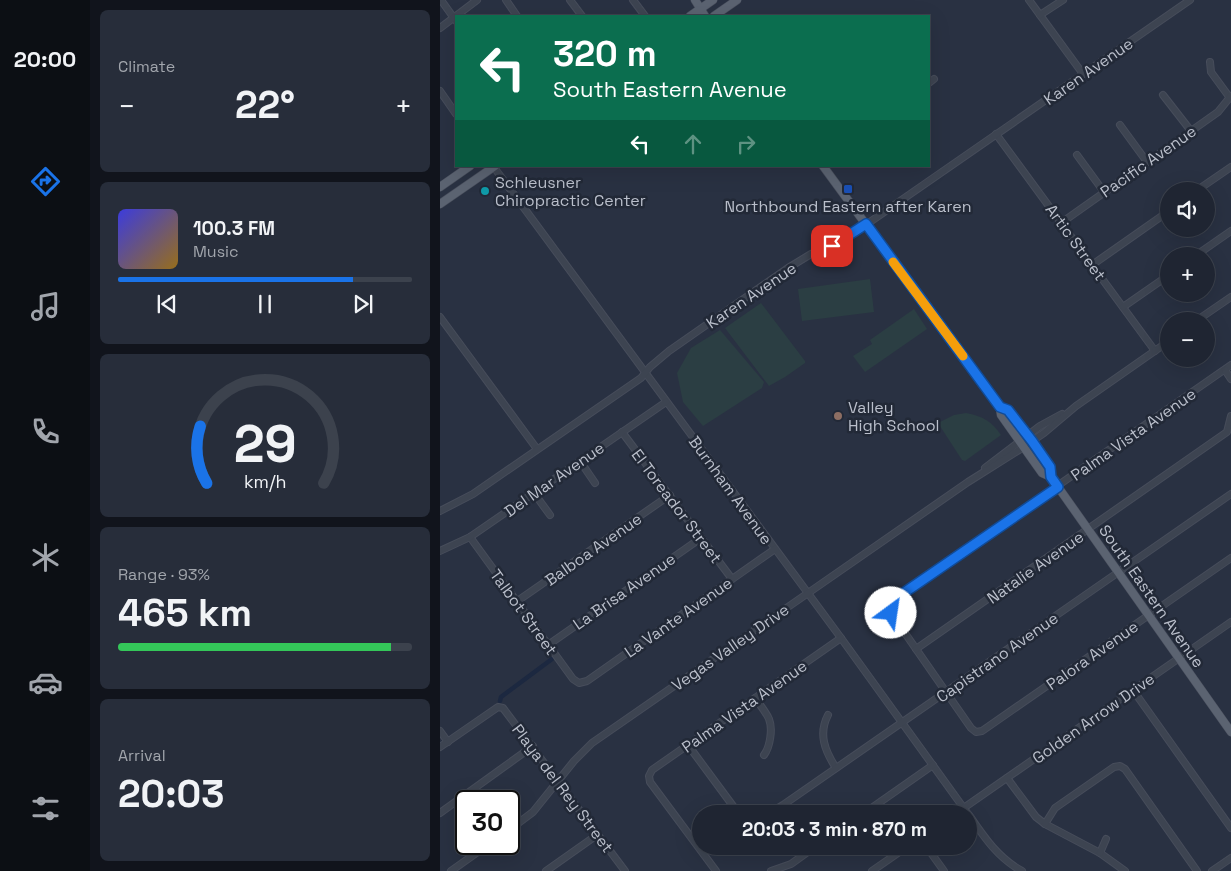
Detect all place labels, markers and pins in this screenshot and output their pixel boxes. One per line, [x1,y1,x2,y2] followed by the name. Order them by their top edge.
[495,172,646,211] place label: Schleusner Chiropractic Center
[842,183,854,195] marker: Northbound Eastern after Karen
[479,185,491,197] marker: Schleusner Chiropractic Center
[725,196,971,217] place label: Northbound Eastern after Karen
[811,225,853,267] pin
[848,397,939,436] place label: Valley High School
[832,410,844,422] marker: Valley High School

